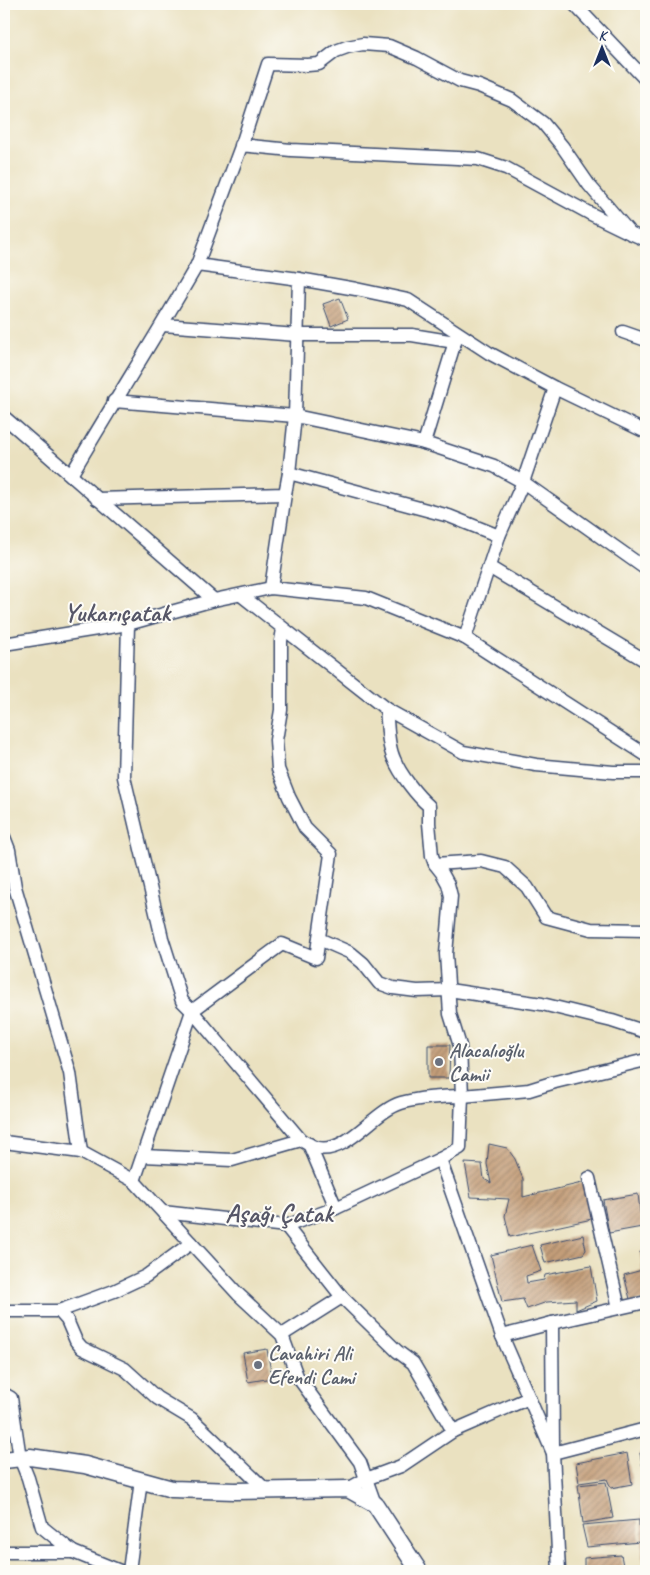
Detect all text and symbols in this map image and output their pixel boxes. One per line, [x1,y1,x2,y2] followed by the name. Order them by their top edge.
[578,22,628,72] north arrow
[598,27,608,44] text: K
[64,596,172,629] district label: Yukarıçatak
[449,1037,525,1087] place label: Alacalıoğlu Camii
[433,1056,445,1068] marker: Alacalıoğlu Camii
[225,1197,335,1230] district label: Aşağı Çatak
[268,1340,358,1390] place label: Cavahiri Ali Efendi Cami
[252,1359,264,1371] marker: Cavahiri Ali Efendi Cami

